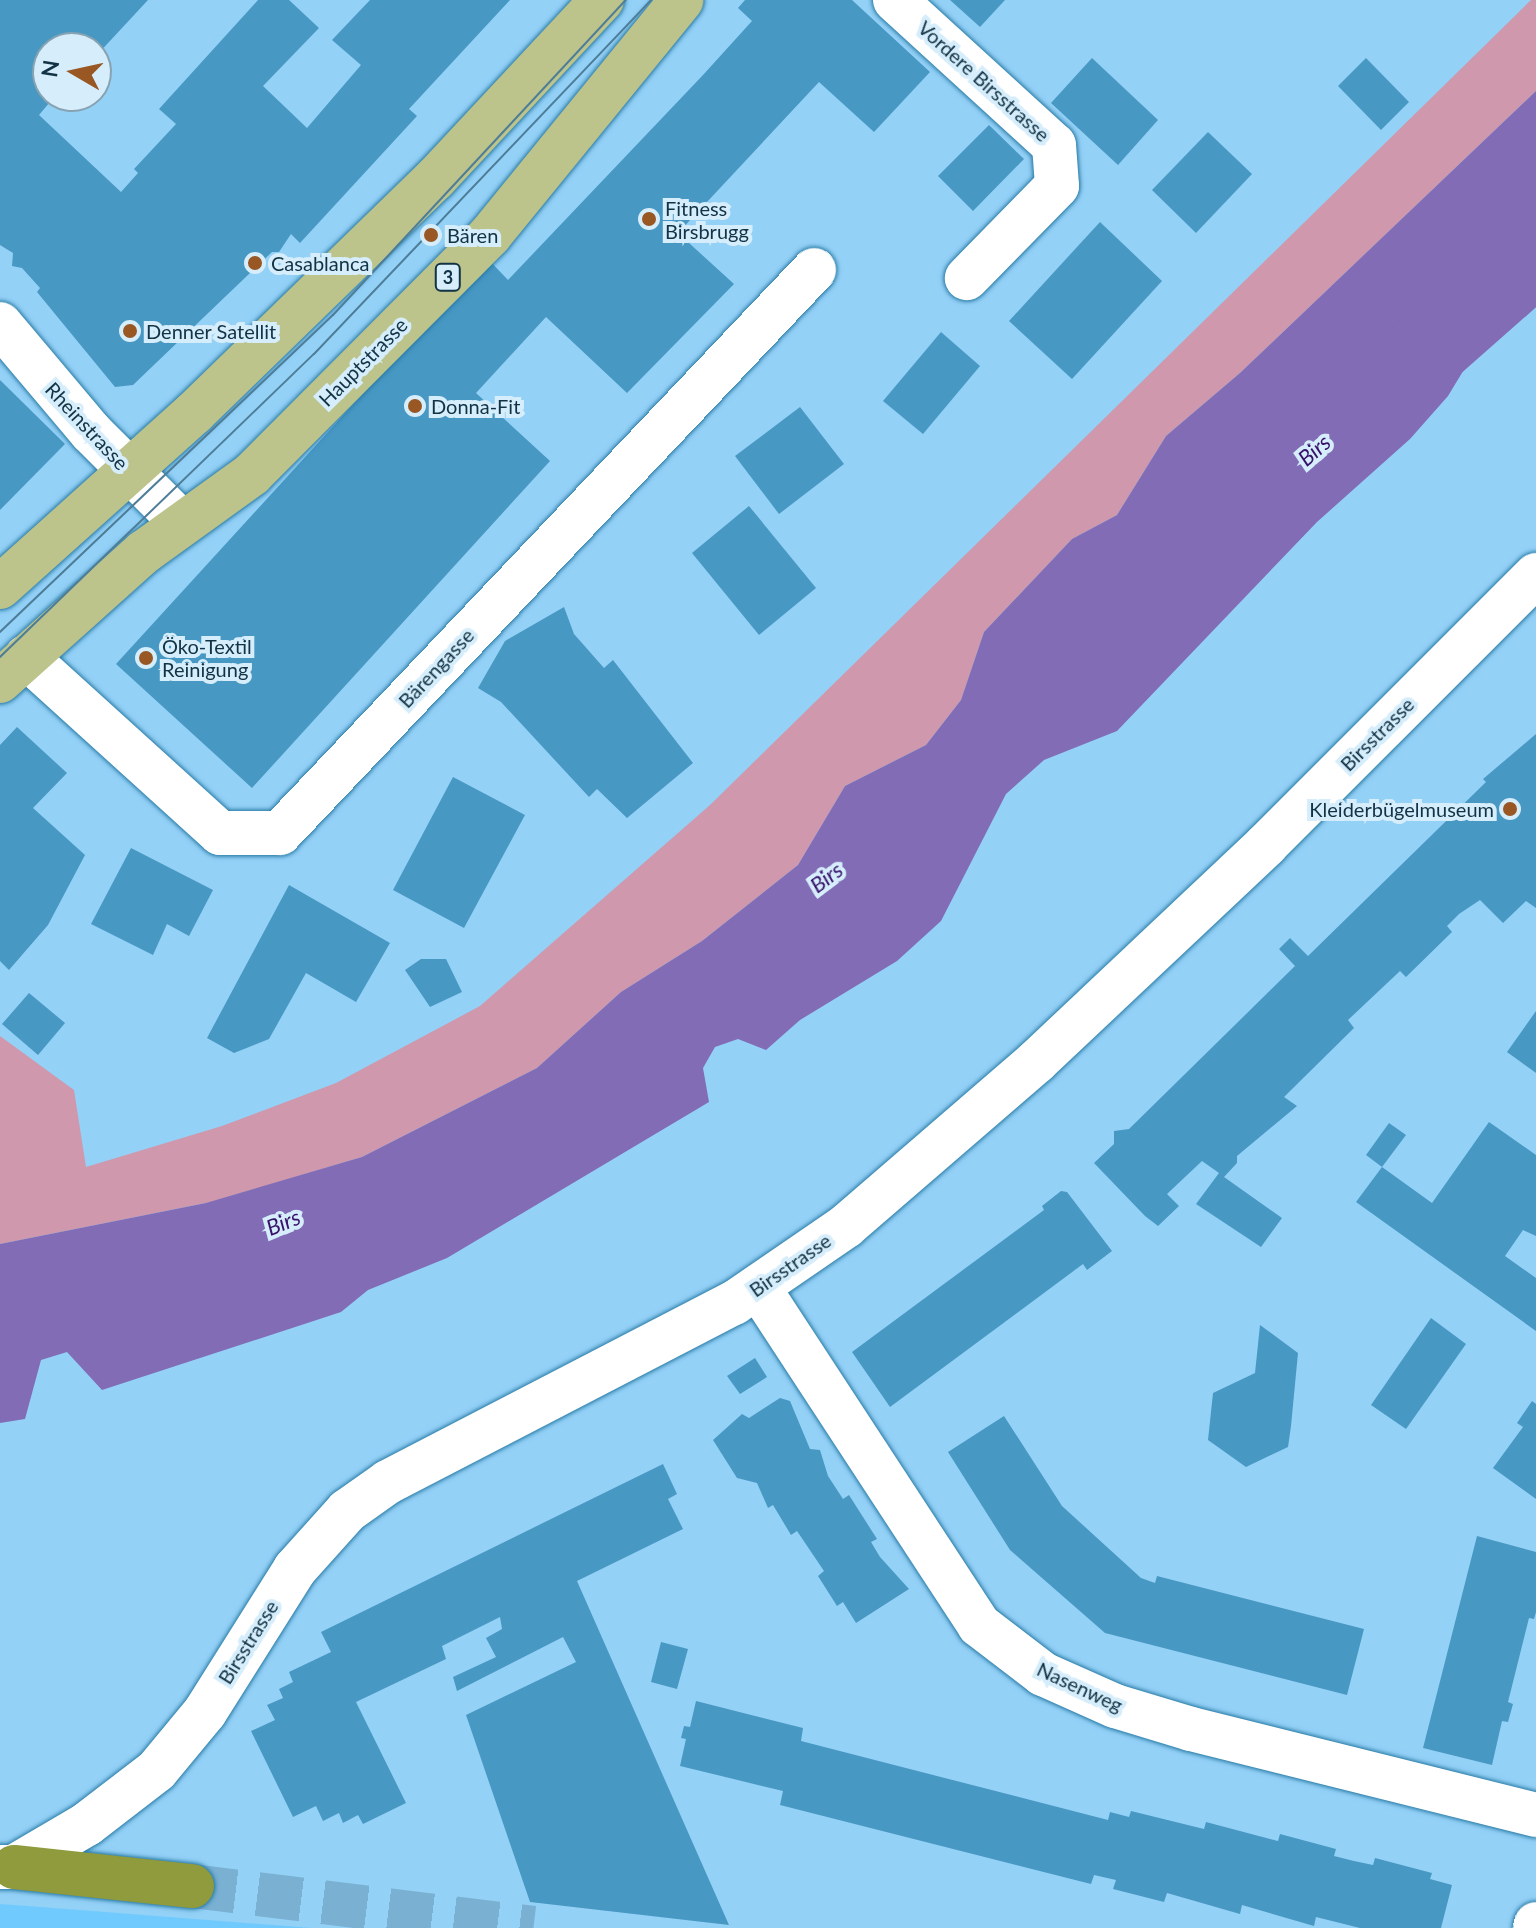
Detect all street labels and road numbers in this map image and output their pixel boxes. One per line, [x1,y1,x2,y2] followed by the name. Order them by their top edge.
[913,16,1055,146] street label: Vordere Birsstrasse
[434,263,462,291] road number: 3
[314,313,412,411] street label: Hauptstrasse
[40,377,134,475] street label: Rheinstrasse
[393,623,479,713] street label: Bärengasse
[1335,692,1419,776] street label: Birsstrasse
[745,1228,835,1302] street label: Birsstrasse
[213,1596,283,1688] street label: Birsstrasse
[1033,1657,1127,1717] street label: Nasenweg

